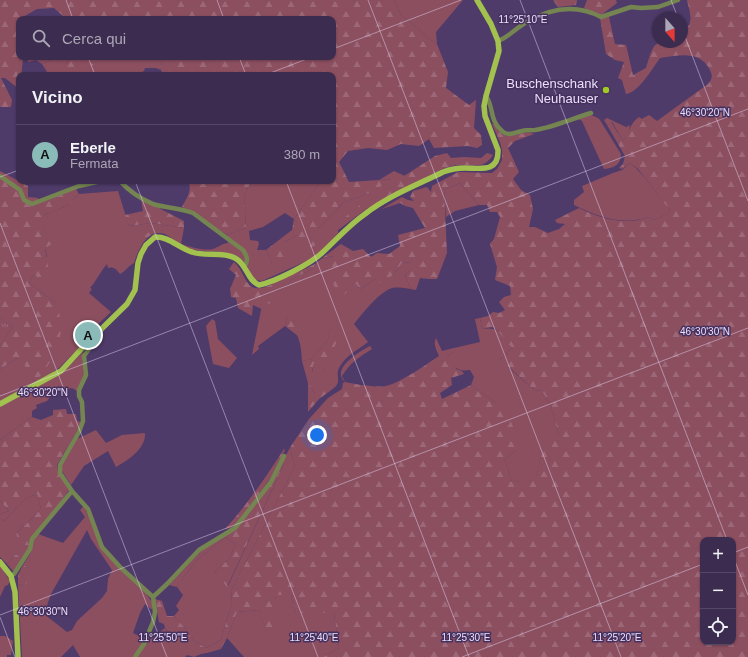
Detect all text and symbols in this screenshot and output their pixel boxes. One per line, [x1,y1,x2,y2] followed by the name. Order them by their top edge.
[652,12,688,48] north arrow
[499,14,548,25] text: 11°25'10"E
[16,16,336,60] search box
[30,27,52,49] icon: search
[62,30,126,47] text: Cerca qui
[506,76,599,106] place label: Buschenschank Neuhauser
[601,85,611,95] marker: Buschenschank Neuhauser
[32,88,83,107] text: Vicino
[680,107,730,118] text: 46°30'20"N
[70,139,116,156] text: Eberle
[40,147,50,162] text: A
[284,147,320,162] text: 380 m
[70,156,118,171] text: Fermata
[75,320,101,350] pin: A
[680,326,730,337] text: 46°30'30"N
[18,387,68,398] text: 46°30'20"N
[307,425,327,445] your location
[700,537,736,645] map controls
[700,537,736,573] button: +
[700,573,736,609] button: −
[18,606,68,617] text: 46°30'30"N
[700,609,736,645] button: locate
[139,632,188,643] text: 11°25'50"E
[290,632,339,643] text: 11°25'40"E
[442,632,491,643] text: 11°25'30"E
[593,632,642,643] text: 11°25'20"E

